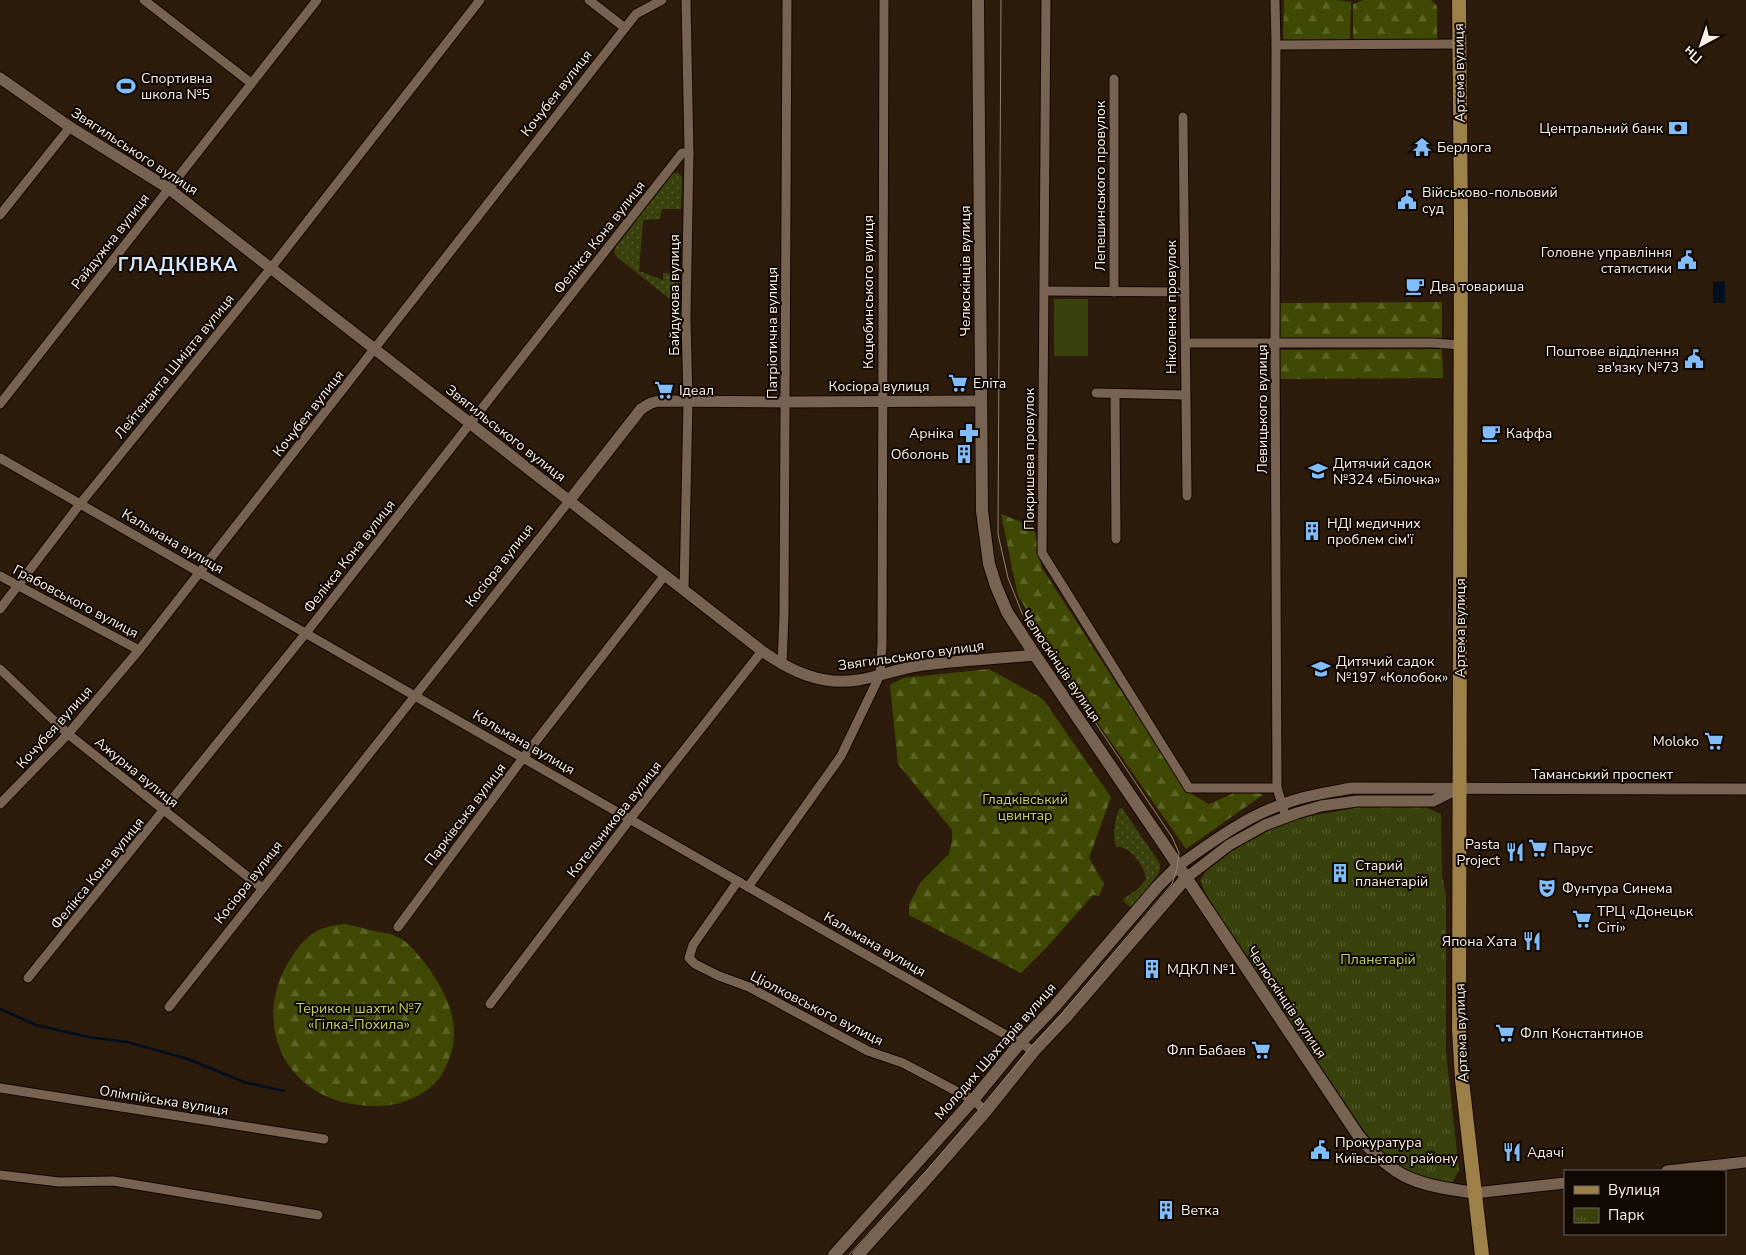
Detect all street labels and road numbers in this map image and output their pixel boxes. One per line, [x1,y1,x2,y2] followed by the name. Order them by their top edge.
[1449,23,1470,123] street label: Артема вулиця
[517,46,596,141] street label: Кочубея вулиця
[1091,100,1110,271] street label: Лепешинського провулок
[68,103,202,200] street label: Звягильського вулиця
[549,177,650,298] street label: Фелікса Кона вулиця
[67,189,154,293] street label: Райдужна вулиця
[956,205,975,337] street label: Челюскінців вулиця
[859,215,878,369] street label: Коцюбинського вулиця
[665,234,684,356] street label: Байдукова вулиця
[1162,239,1181,374] street label: Ніколенка провулок
[763,267,782,399] street label: Патріотична вулиця
[110,290,239,443] street label: Лейтенанта Шмідта вулиця
[1253,344,1272,474] street label: Левицького вулиця
[269,366,348,461] street label: Кочубея вулиця
[829,377,929,396] street label: Косіора вулиця
[442,380,570,486] street label: Звягильського вулиця
[1020,387,1039,530] street label: Покришева провулок
[299,496,400,617] street label: Фелікса Кона вулиця
[118,504,227,578] street label: Кальмана вулиця
[461,520,538,611] street label: Косіора вулиця
[10,560,142,643] street label: Грабовського вулиця
[1451,578,1470,678] street label: Артема вулиця
[1016,607,1105,726] street label: Челюскінців вулиця
[837,636,986,675] street label: Звягильського вулиця
[12,682,97,773] street label: Кочубея вулиця
[469,705,578,779] street label: Кальмана вулиця
[91,733,183,812] street label: Ажурна вулиця
[563,757,666,882] street label: Котельникова вулиця
[420,759,510,870] street label: Парківська вулиця
[1531,765,1674,784] street label: Таманський проспект
[46,813,148,933] street label: Фелікса Кона вулиця
[210,837,287,928] street label: Косіора вулиця
[820,907,929,981] street label: Кальмана вулиця
[1242,943,1331,1062] street label: Челюскінців вулиця
[747,967,887,1050] street label: Ціолковського вулиця
[930,979,1060,1124] street label: Молодих Шахтарів вулиця
[1450,983,1473,1083] street label: Артема вулиця
[98,1081,230,1120] street label: Олімпійська вулиця

